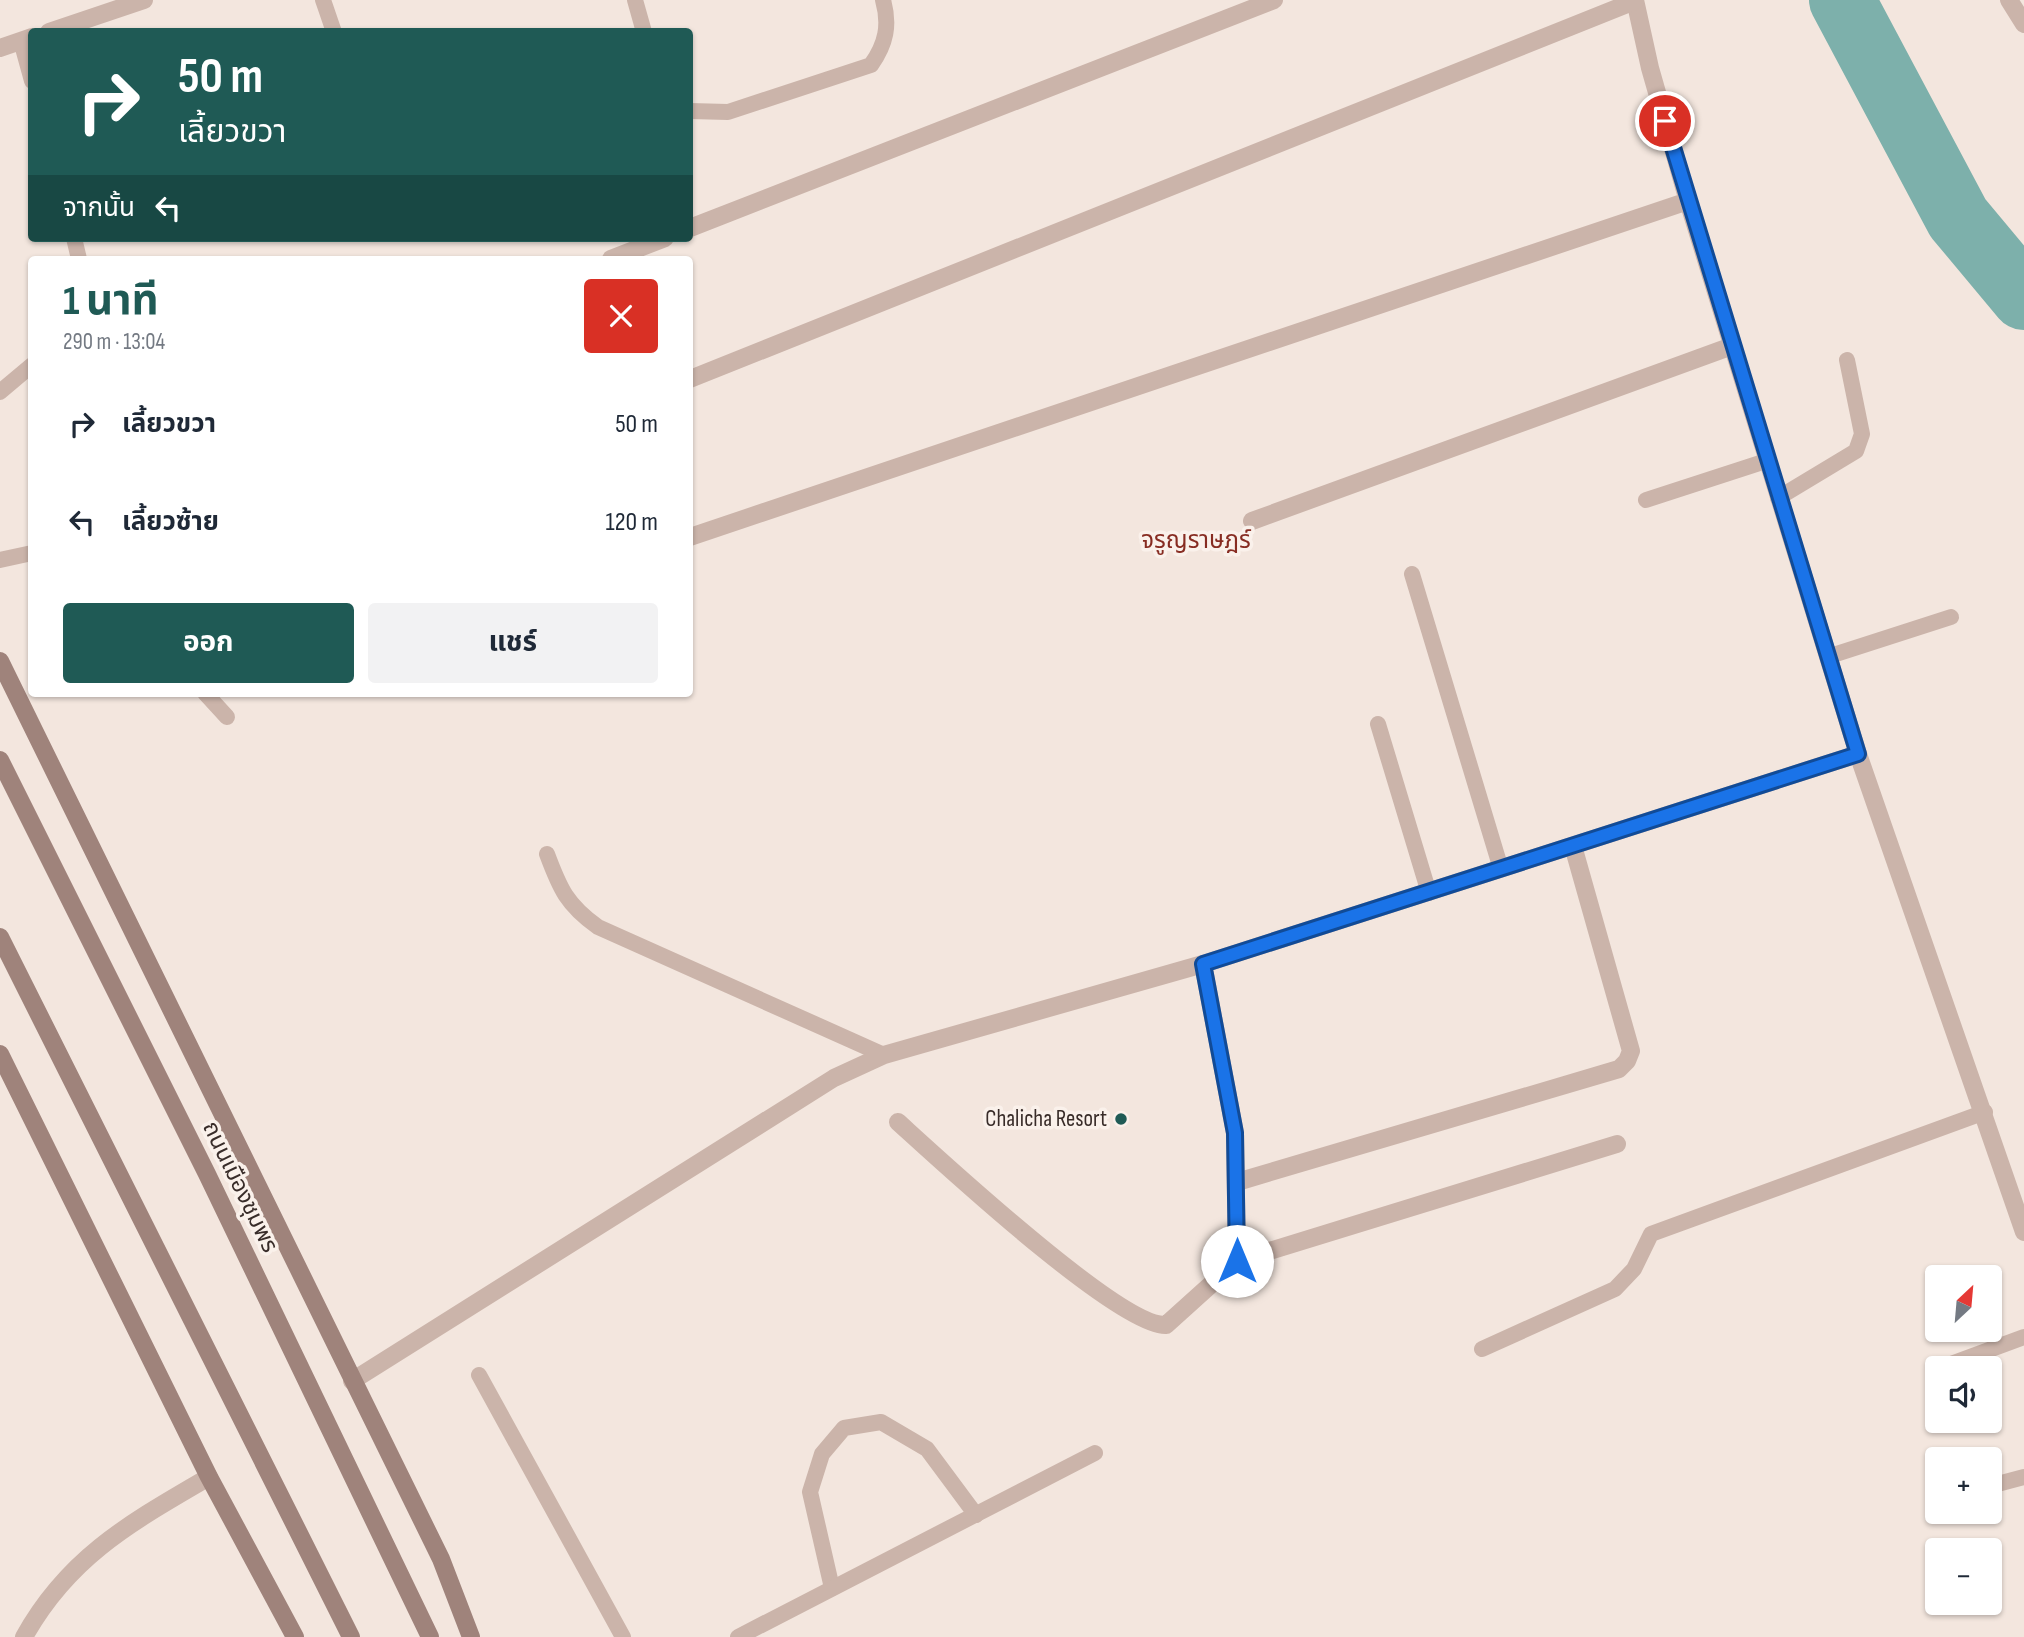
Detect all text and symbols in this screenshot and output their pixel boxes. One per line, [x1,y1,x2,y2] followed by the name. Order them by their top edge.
[178,48,263,107] text: 50 m
[63,56,154,147] icon: right
[1635,91,1695,151] pin
[1646,102,1684,140] icon: arrive
[178,113,286,152] text: เลี้ยวขวา
[149,189,187,227] icon: left
[63,193,135,224] text: จากนั้น
[63,276,158,327] text: 1 นาที
[584,279,658,353] button: close
[63,328,165,356] text: 290 m · 13:04
[63,405,101,443] icon: right
[122,409,216,440] text: เลี้ยวขวา
[615,409,658,440] text: 50 m
[63,503,101,541] icon: left
[122,507,219,538] text: เลี้ยวซ้าย
[605,507,658,538] text: 120 m
[1141,526,1252,555] district label: จรูญราษฎร์
[63,603,354,683] button: ออก
[368,603,658,683] button: แชร์
[985,1105,1107,1133] place label: Chalicha Resort
[1113,1111,1129,1127] marker: Chalicha Resort
[196,1117,284,1257] street label: ถนนเมืองชุมพร
[1200,1224,1274,1298] position arrow
[1925,1265,2002,1342] north arrow
[1925,1265,2002,1615] map controls
[1925,1356,2002,1433] button: sound
[1925,1447,2002,1524] button: +
[1925,1538,2002,1615] button: −

